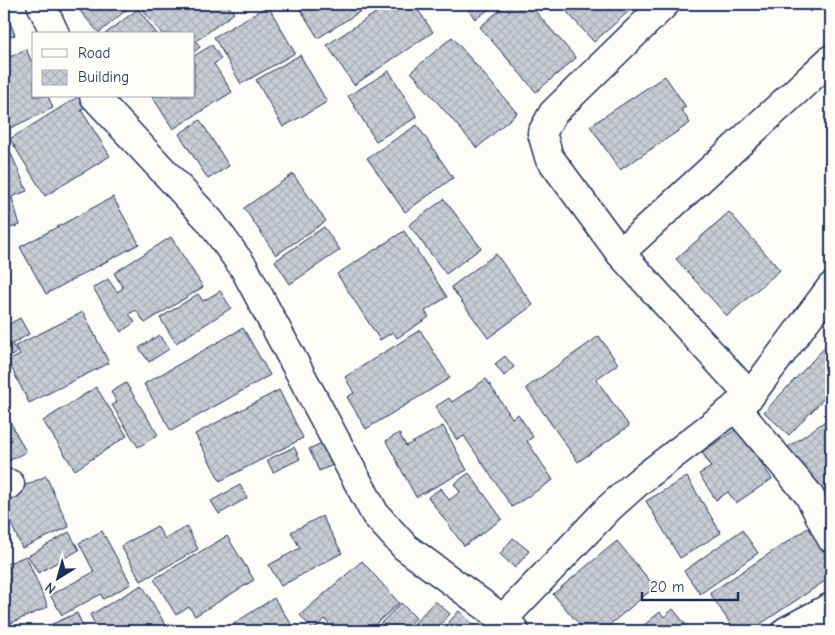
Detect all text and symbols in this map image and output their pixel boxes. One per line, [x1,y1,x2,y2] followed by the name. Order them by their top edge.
[32,32,195,98] legend
[78,44,110,62] text: Road
[78,68,129,86] text: Building
[32,552,82,602] north arrow
[642,570,739,602] scale bar
[42,578,59,598] text: N
[650,578,684,596] text: 20 m

